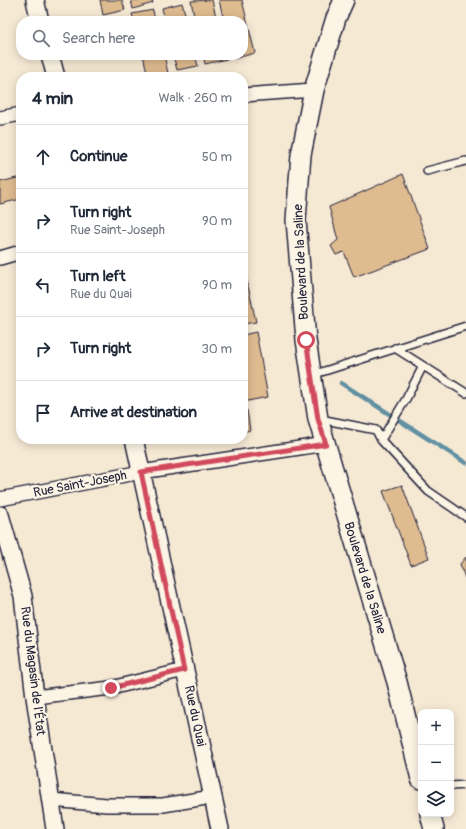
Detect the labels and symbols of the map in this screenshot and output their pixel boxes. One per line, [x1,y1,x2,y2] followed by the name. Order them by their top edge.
[290,203,312,320] street label: Boulevard de la Saline
[297,331,315,349] route start
[32,467,128,501] street label: Rue Saint-Joseph
[340,520,390,636] street label: Boulevard de la Saline
[17,606,49,737] street label: Rue du Magasin de l'État
[102,679,120,697] route end
[181,684,209,748] street label: Rue du Quai

